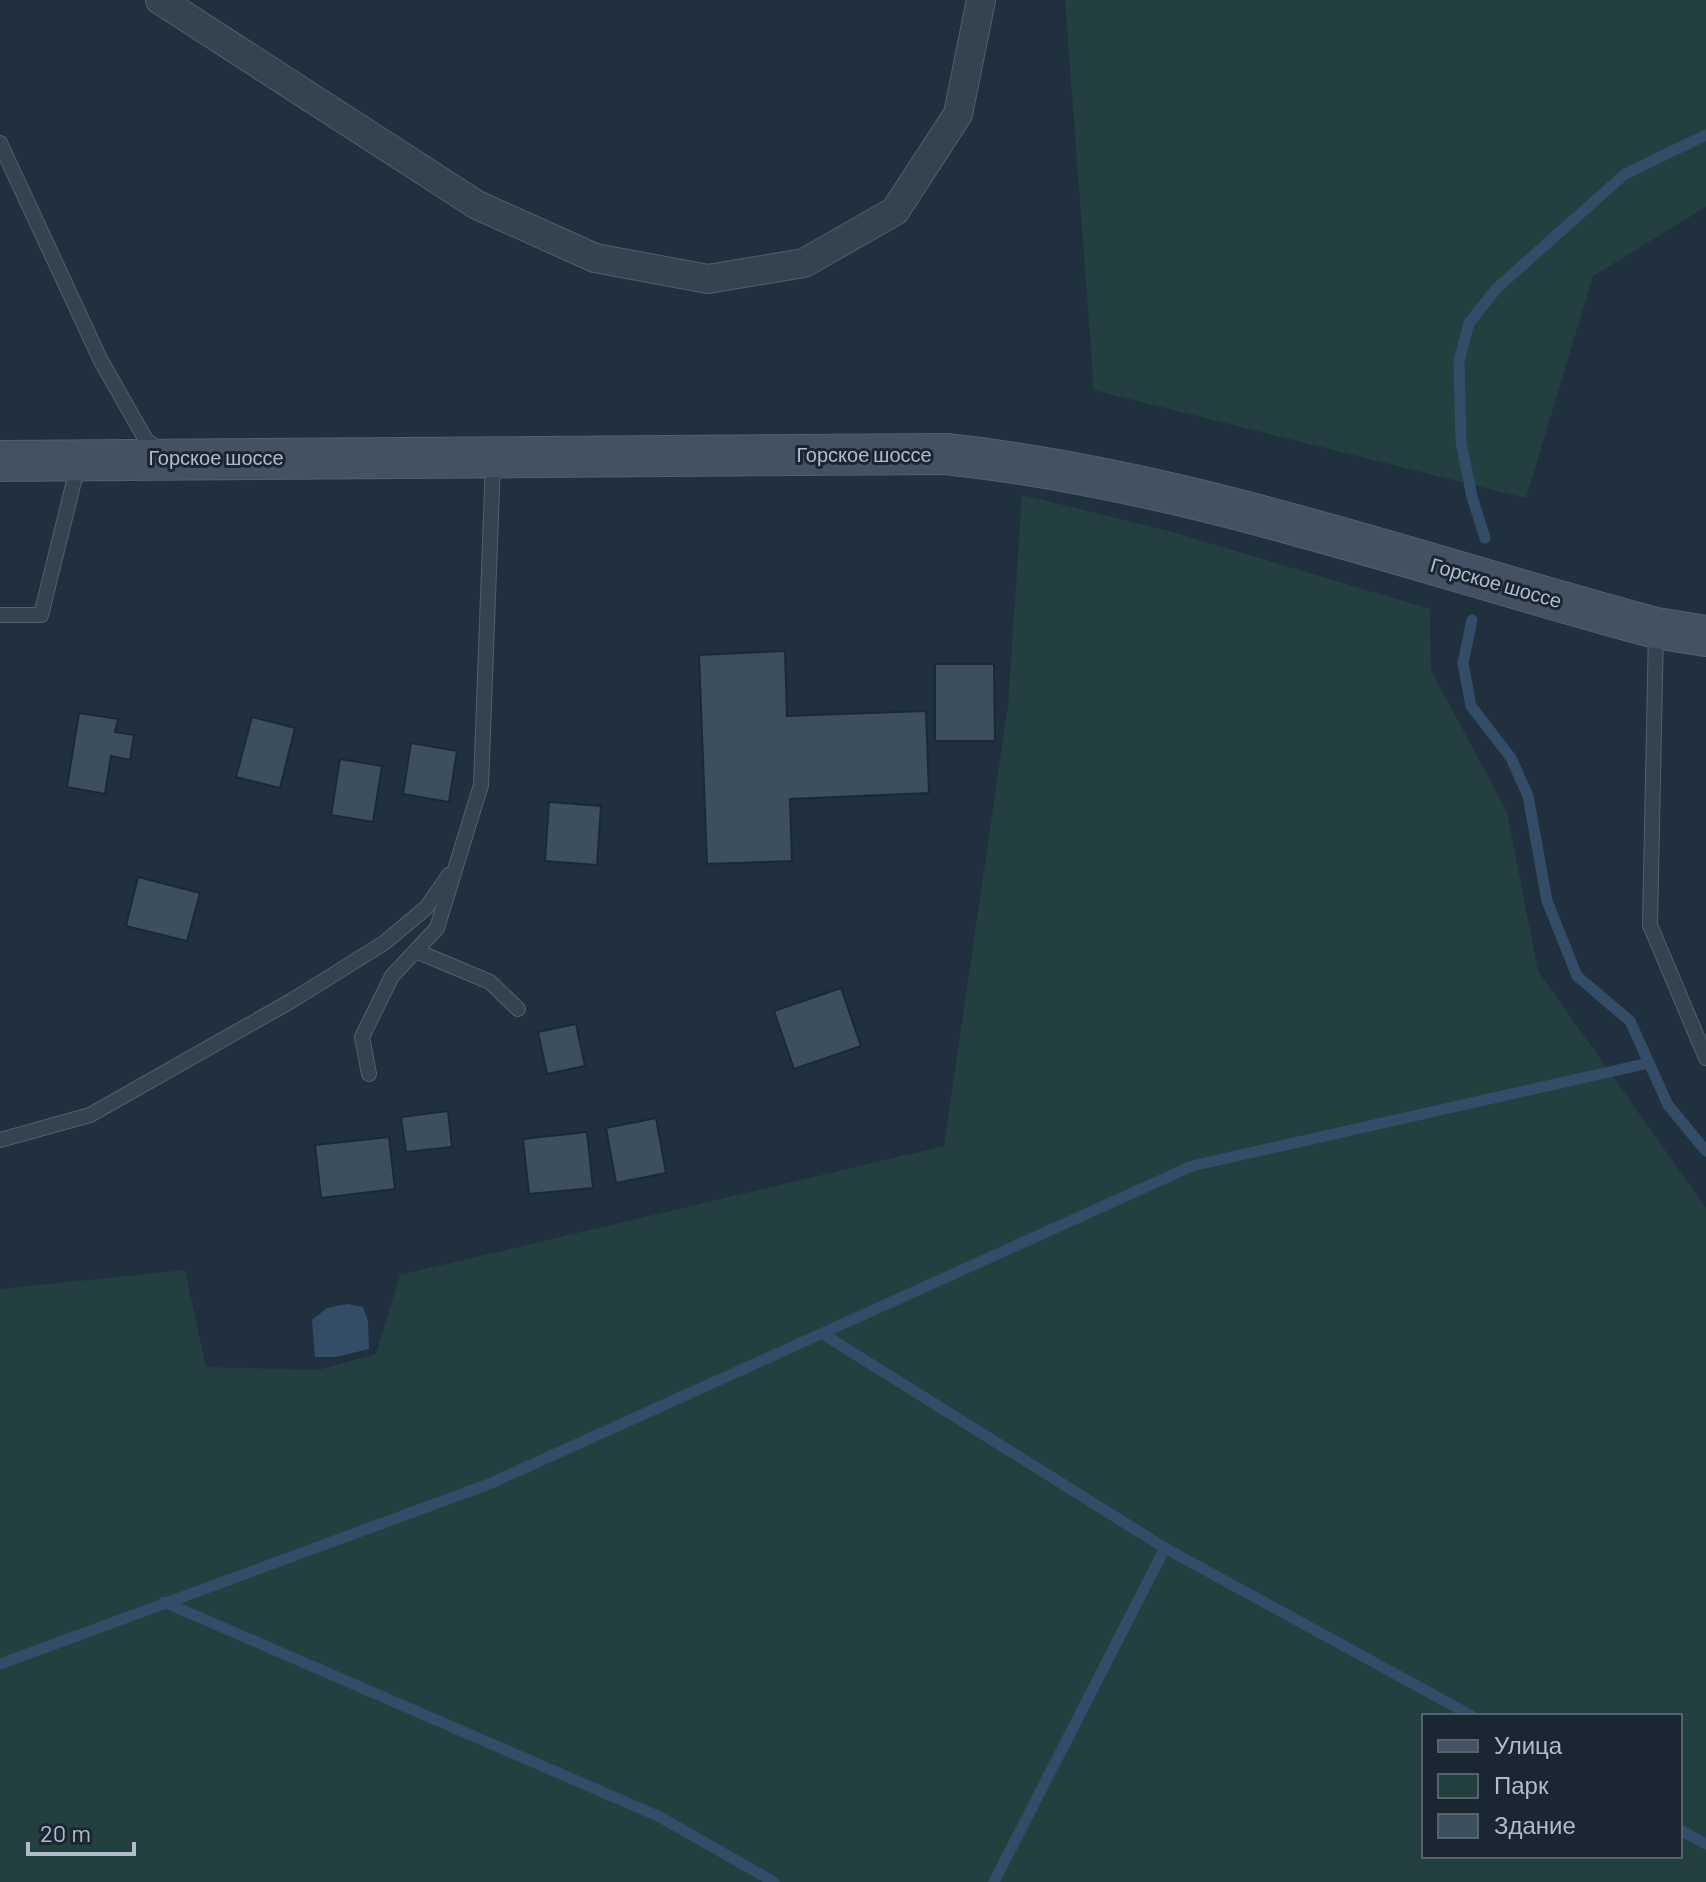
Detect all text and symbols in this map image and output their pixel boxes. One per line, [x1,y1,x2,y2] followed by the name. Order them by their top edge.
[796,442,932,466] street label: Горское шоссе
[148,445,284,469] street label: Горское шоссе
[1428,552,1565,612] street label: Горское шоссе
[1422,1714,1682,1858] legend
[1494,1730,1563,1759] text: Улица
[1494,1770,1549,1799] text: Парк
[28,1806,134,1856] scale bar
[1494,1810,1576,1839] text: Здание
[40,1818,91,1847] text: 20 m

